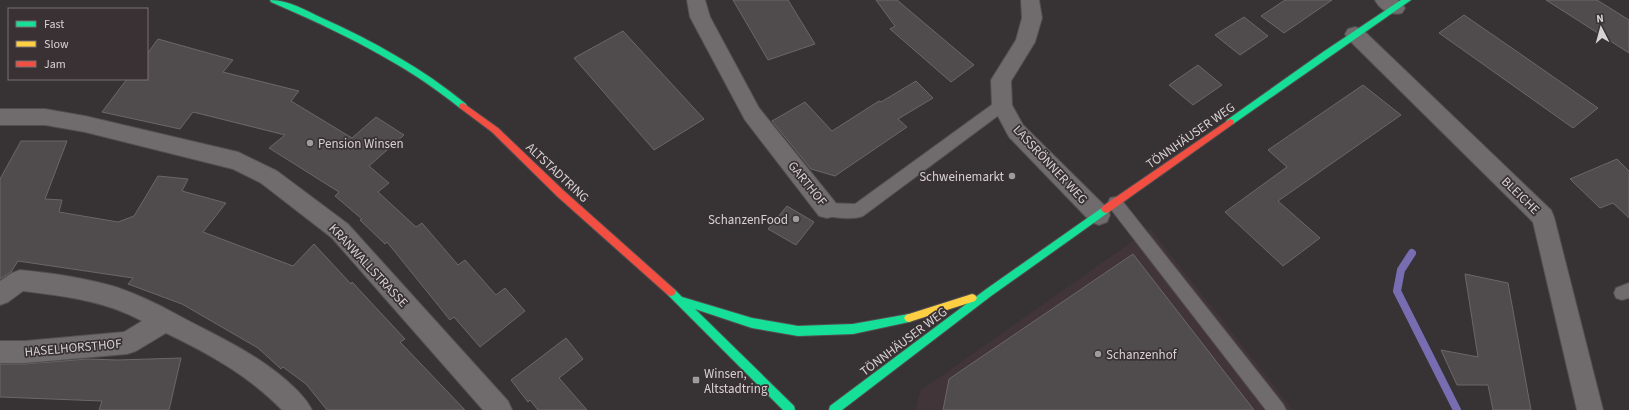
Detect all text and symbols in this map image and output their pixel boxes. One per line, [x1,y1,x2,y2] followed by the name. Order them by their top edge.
[8,8,148,80] legend
[1581,8,1621,48] north arrow
[1596,11,1604,26] text: N
[44,16,64,33] text: Fast
[44,36,69,53] text: Slow
[44,56,66,73] text: Jam
[1143,98,1239,173] street label: TÖNNHÄUSER WEG
[1009,121,1092,208] street label: LASSRÖNNER WEG
[318,135,404,153] place label: Pension Winsen
[305,138,315,148] marker: Pension Winsen
[522,139,593,207] street label: ALTSTADTRING
[784,157,831,210] street label: GARTHOF
[919,168,1005,186] place label: Schweinemarkt
[1007,171,1017,181] marker: Schweinemarkt
[1497,173,1544,219] street label: BLEICHE
[708,211,788,229] place label: SchanzenFood
[791,214,801,224] marker: SchanzenFood
[325,220,412,312] street label: KRANWALLSTRASSE
[856,303,951,380] street label: TÖNNHÄUSER WEG
[24,335,123,361] street label: HASELHORSTHOF
[1106,346,1178,364] place label: Schanzenhof
[1093,349,1103,359] marker: Schanzenhof
[704,365,768,398] place label: Winsen, Altstadtring
[691,375,701,385] marker: Winsen, Altstadtring

